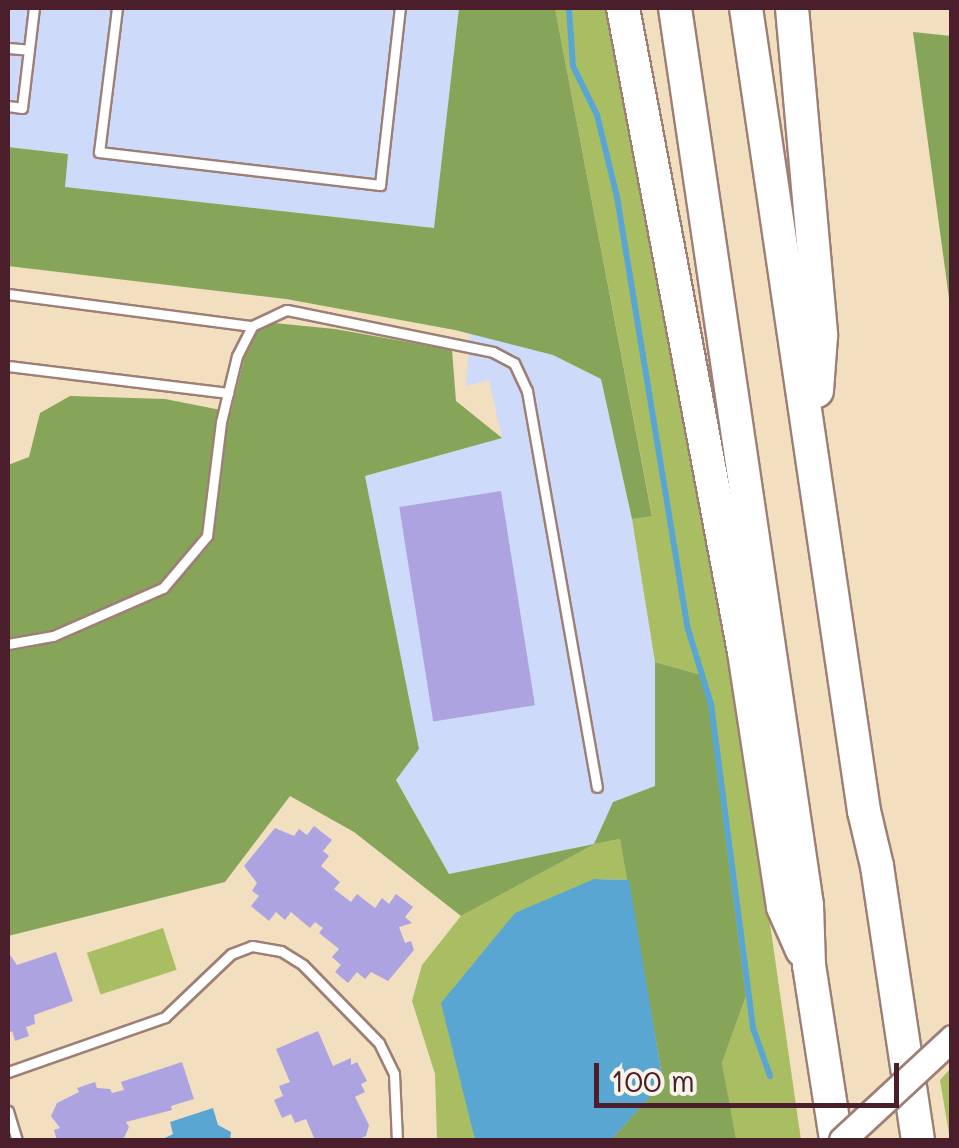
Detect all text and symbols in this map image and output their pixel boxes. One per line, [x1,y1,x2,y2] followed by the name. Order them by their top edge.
[599,1043,904,1105] scale bar
[611,1060,695,1100] text: 100 m

